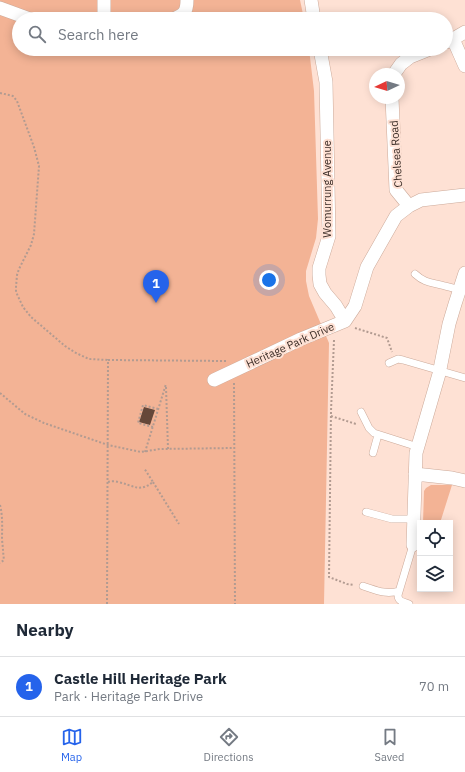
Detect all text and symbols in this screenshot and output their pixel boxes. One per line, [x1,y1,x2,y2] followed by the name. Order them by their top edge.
[12,12,453,56] search box
[26,23,48,45] icon: search
[58,25,138,44] text: Search here
[369,68,405,104] north arrow
[387,120,405,188] street label: Chelsea Road
[320,140,334,238] street label: Womurrung Avenue
[143,270,169,303] pin: 1
[259,270,279,290] your location
[244,319,336,371] street label: Heritage Park Drive
[417,520,453,592] map controls
[417,520,453,556] button: locate
[417,556,453,592] button: layers
[16,619,74,641] text: Nearby
[54,669,227,688] text: Castle Hill Heritage Park
[25,678,33,695] text: 1
[419,678,449,695] text: 70 m
[54,688,203,705] text: Park · Heritage Park Drive
[61,726,83,764] tab: Map
[204,726,254,764] tab: Directions
[375,726,404,764] tab: Saved

